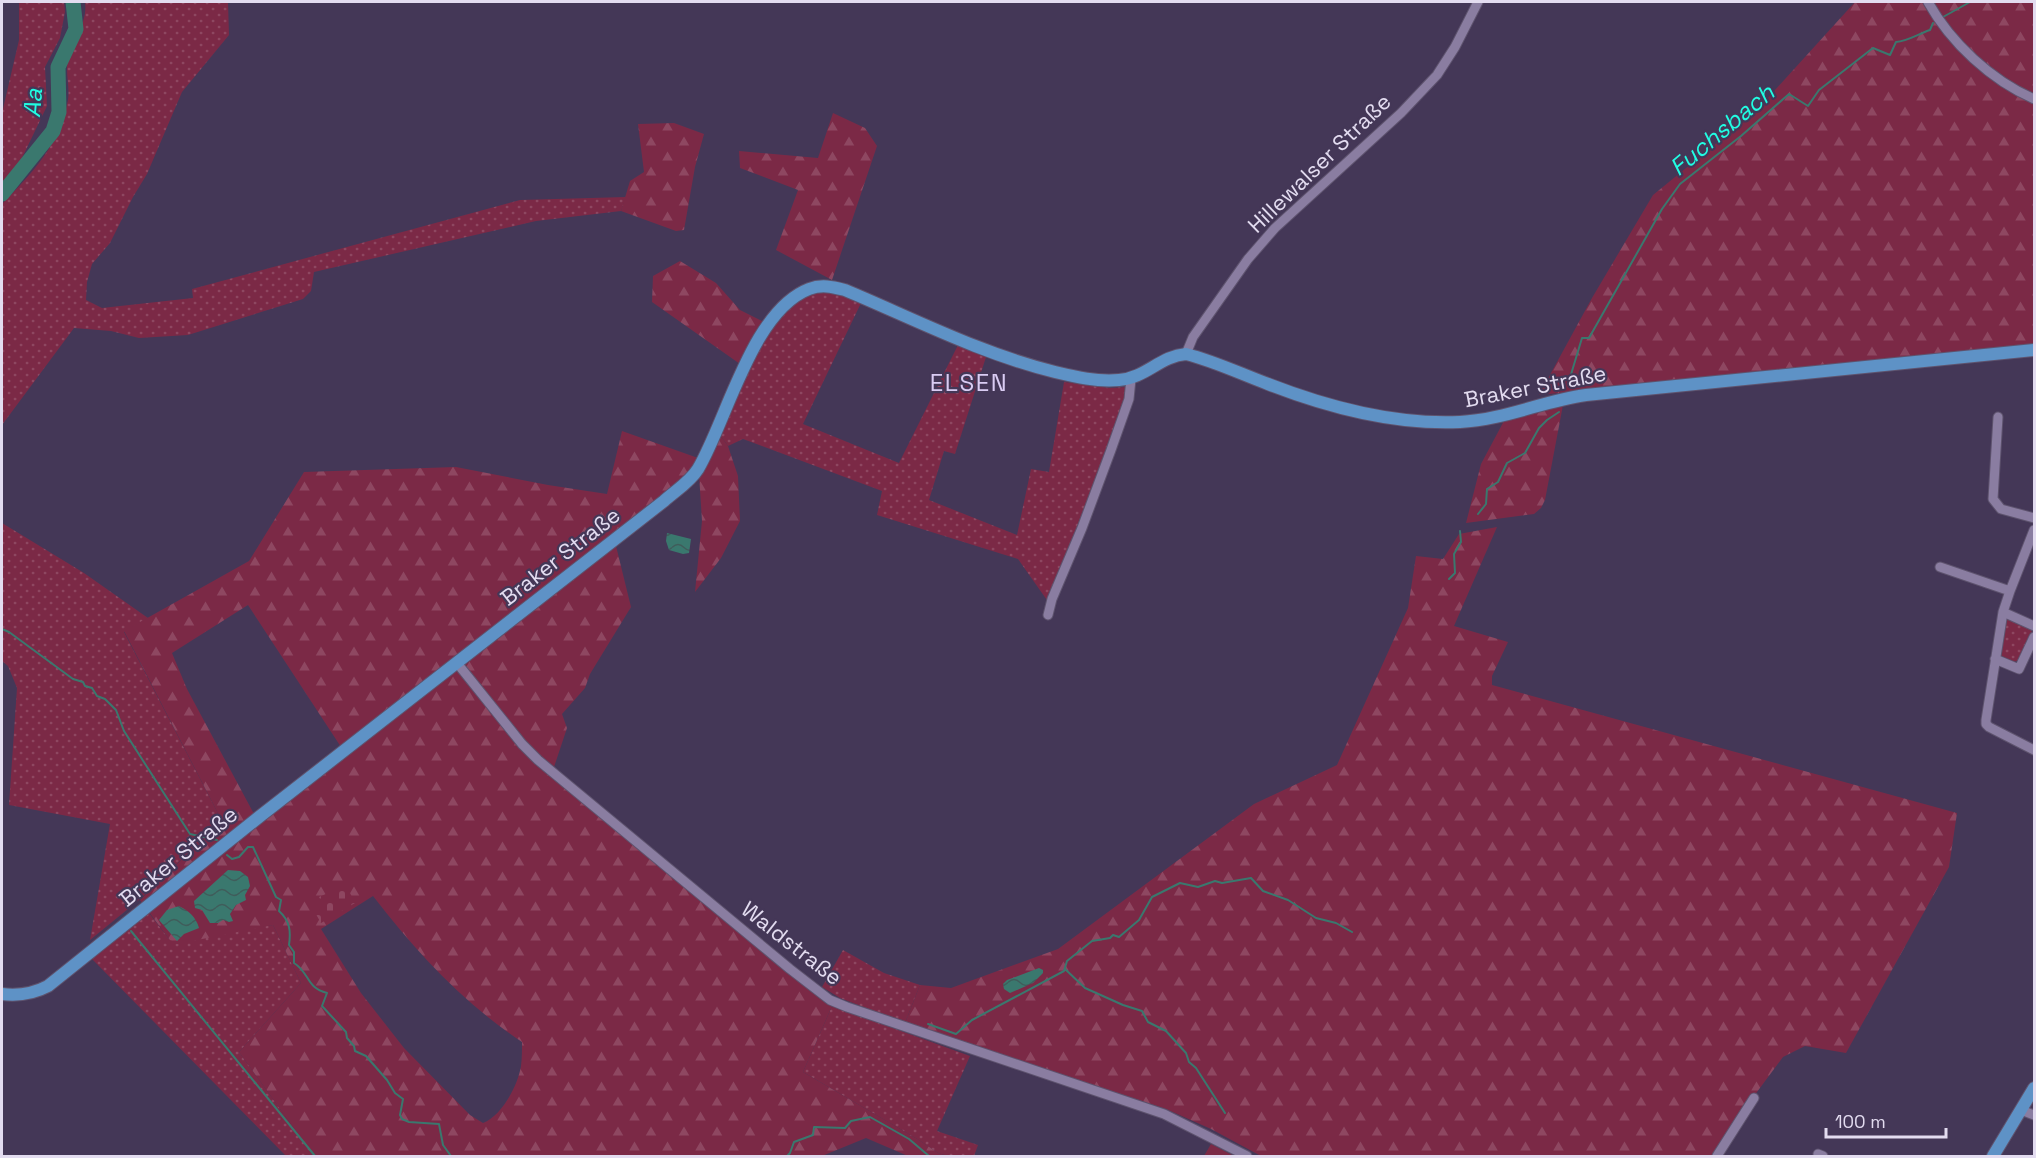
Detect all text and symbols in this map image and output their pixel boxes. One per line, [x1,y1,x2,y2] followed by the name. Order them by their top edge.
[1663,76,1781,182] water label: Fuchsbach
[16,87,49,119] water label: Aa
[1241,87,1397,239] street label: Hillewalser Straße
[1461,358,1609,414] street label: Braker Straße
[930,367,1008,398] district label: ELSEN
[495,501,625,611] street label: Braker Straße
[113,800,243,912] street label: Braker Straße
[736,895,848,991] street label: Waldstraße
[1826,1101,1946,1139] scale bar
[1835,1110,1886,1133] text: 100 m

